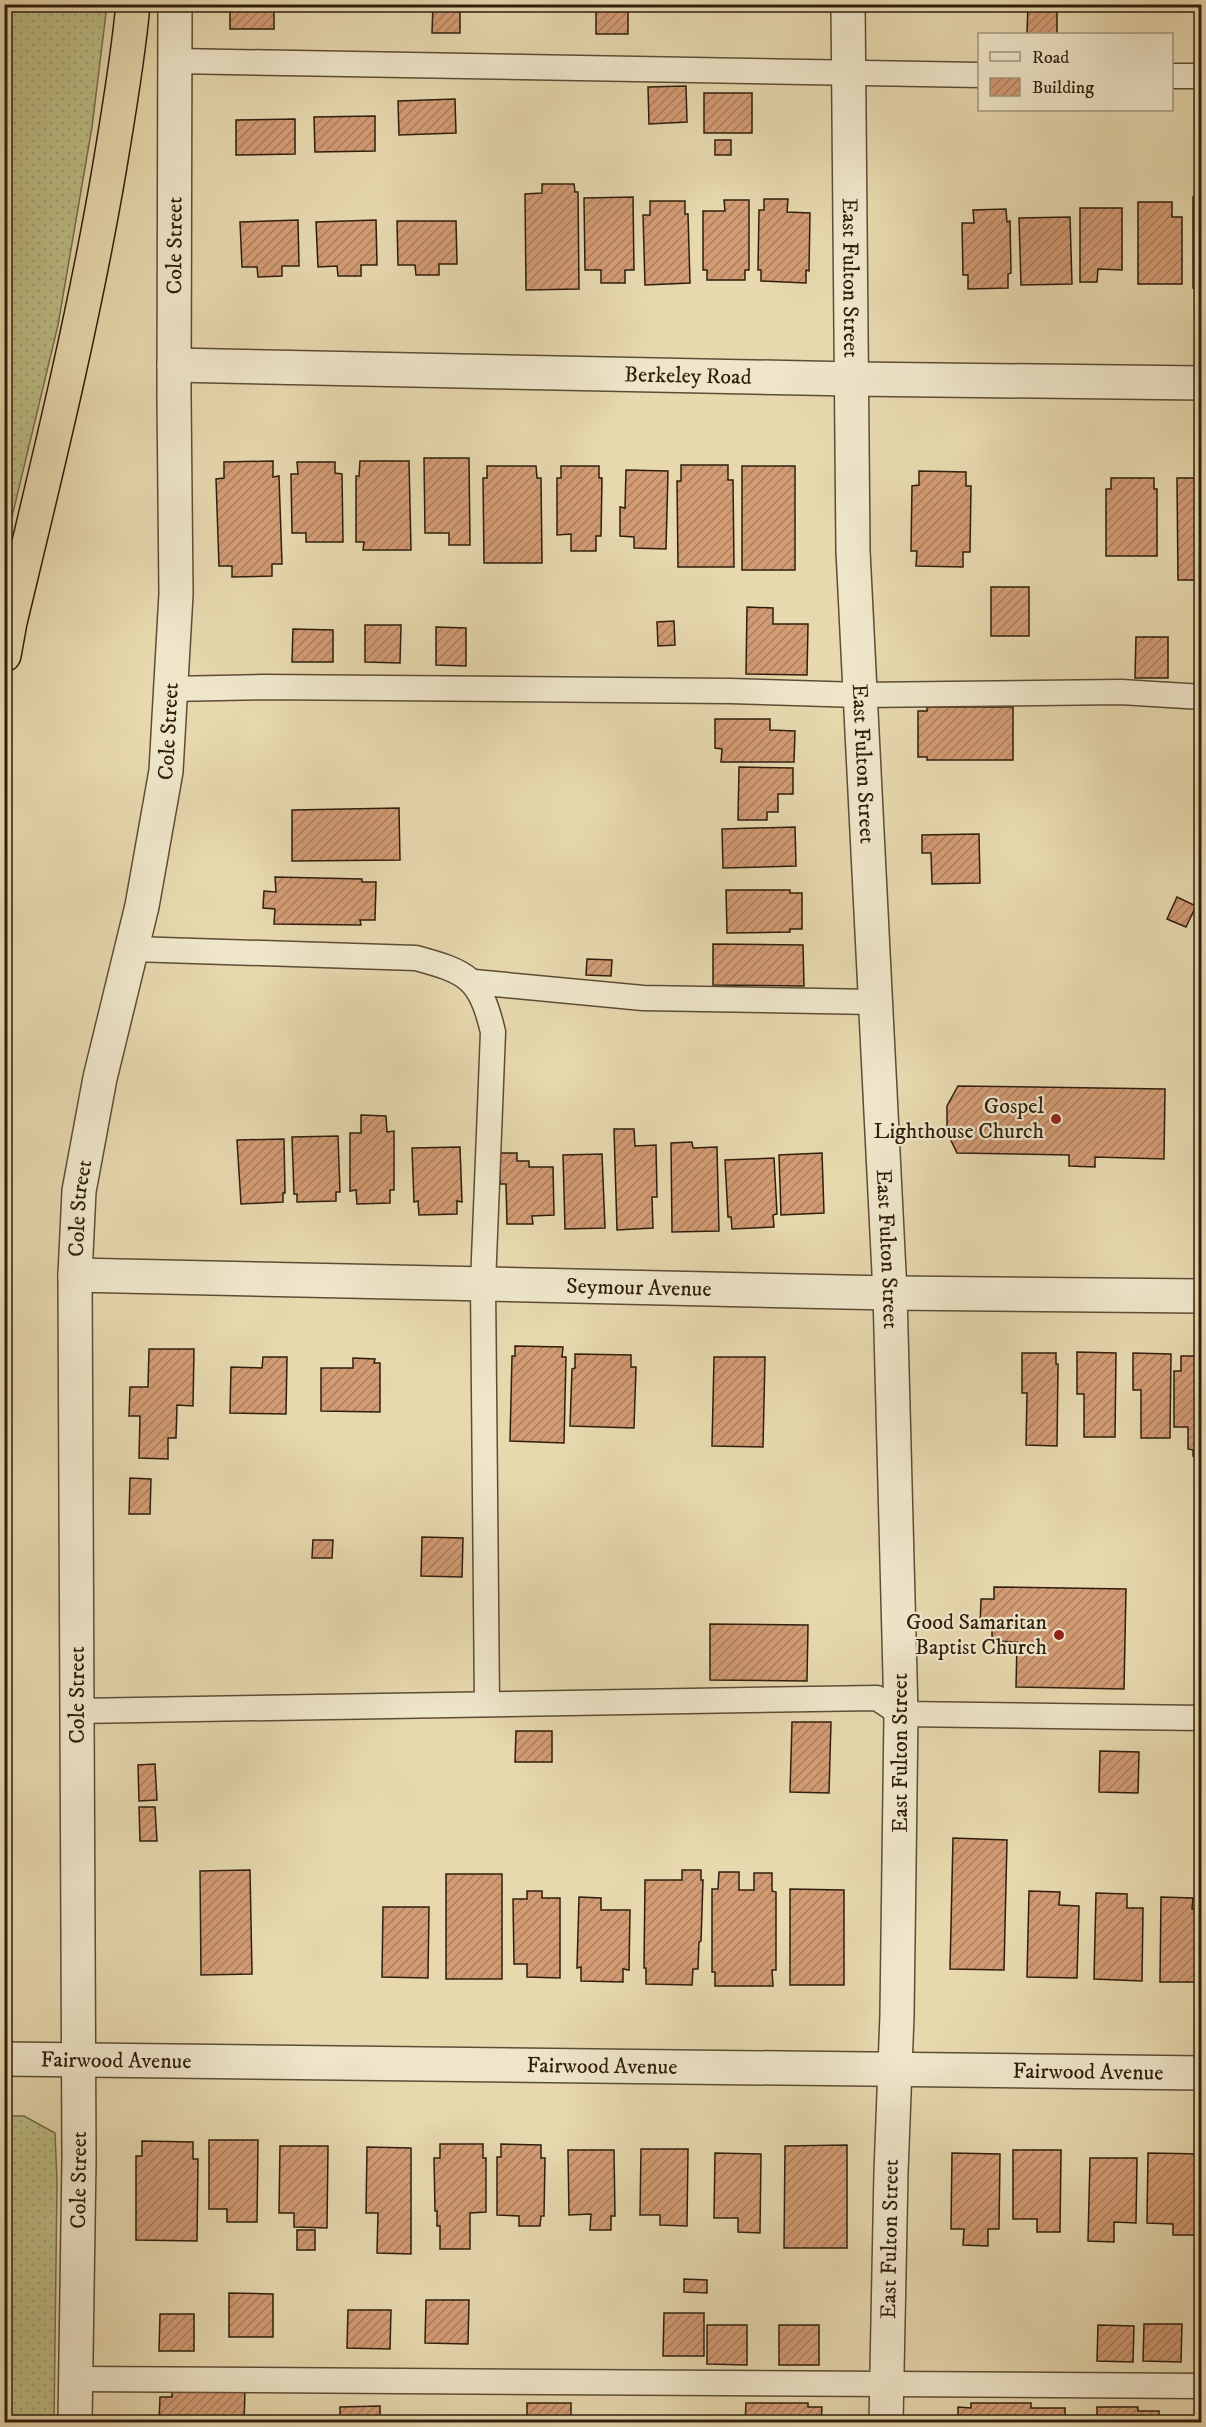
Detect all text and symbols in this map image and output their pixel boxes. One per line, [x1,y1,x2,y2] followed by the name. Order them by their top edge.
[978,33,1173,111] legend
[1032,47,1069,69] text: Road
[1032,77,1094,99] text: Building
[161,197,188,294] street label: Cole Street
[836,198,865,358] street label: East Fulton Street
[624,361,752,390] street label: Berkeley Road
[151,682,184,782] street label: Cole Street
[846,683,881,844] street label: East Fulton Street
[874,1093,1044,1145] place label: Gospel Lighthouse Church
[1049,1112,1063,1126] marker: Gospel Lighthouse Church
[62,1157,98,1258] street label: Cole Street
[870,1168,904,1329] street label: East Fulton Street
[566,1272,712,1303] street label: Seymour Avenue
[906,1609,1047,1661] place label: Good Samaritan Baptist Church
[1052,1628,1066,1642] marker: Good Samaritan Baptist Church
[64,1646,91,1744] street label: Cole Street
[887,1673,914,1833] street label: East Fulton Street
[40,2046,192,2075] street label: Fairwood Avenue
[526,2052,678,2080] street label: Fairwood Avenue
[1012,2057,1164,2086] street label: Fairwood Avenue
[64,2131,93,2229] street label: Cole Street
[875,2159,905,2319] street label: East Fulton Street

